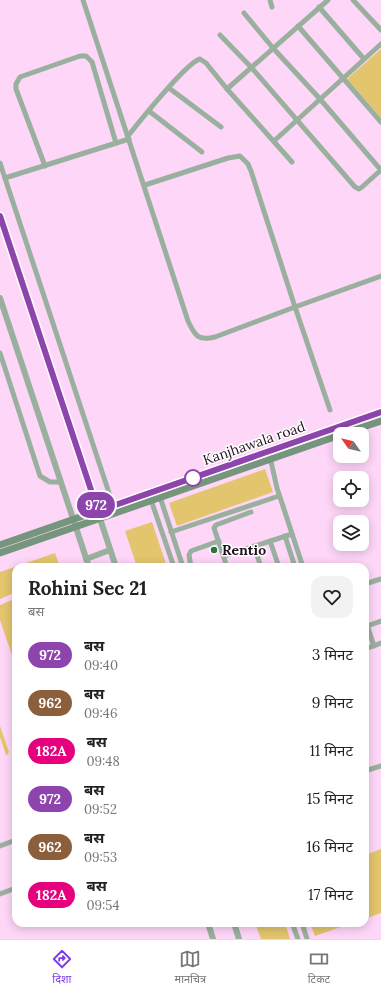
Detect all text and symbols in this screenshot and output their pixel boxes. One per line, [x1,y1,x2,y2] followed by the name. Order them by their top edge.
[200,417,308,469] street label: Kanjhawala road
[333,427,369,463] north arrow
[333,427,369,551] map controls
[184,469,202,487] unlabelled marker
[333,471,369,507] button: locate
[73,492,119,518] line badge: 972
[85,496,107,514] text: 972
[333,515,369,551] button: layers
[222,541,266,559] place label: Rentio
[209,545,219,555] marker: Rentio
[28,576,147,600] text: Rohini Sec 21
[311,576,353,618] button: heart
[28,603,44,620] text: बस
[84,636,104,655] text: बस
[312,645,353,664] text: 3 मिनट
[39,646,61,664] text: 972
[84,657,118,674] text: 09:40
[84,684,104,703] text: बस
[312,693,353,712] text: 9 मिनट
[38,694,62,712] text: 962
[84,705,117,722] text: 09:46
[87,732,107,751] text: बस
[309,741,353,760] text: 11 मिनट
[36,742,67,760] text: 182A
[87,753,120,770] text: 09:48
[84,780,104,799] text: बस
[307,789,353,808] text: 15 मिनट
[39,790,61,808] text: 972
[84,801,117,818] text: 09:52
[84,828,104,847] text: बस
[306,837,353,856] text: 16 मिनट
[38,838,62,856] text: 962
[84,849,117,866] text: 09:53
[87,876,107,895] text: बस
[308,885,353,904] text: 17 मिनट
[36,886,67,904] text: 182A
[87,897,119,914] text: 09:54
[51,948,73,987] tab: दिशा
[175,948,206,987] tab: मानचित्र
[308,948,330,987] tab: टिकट

